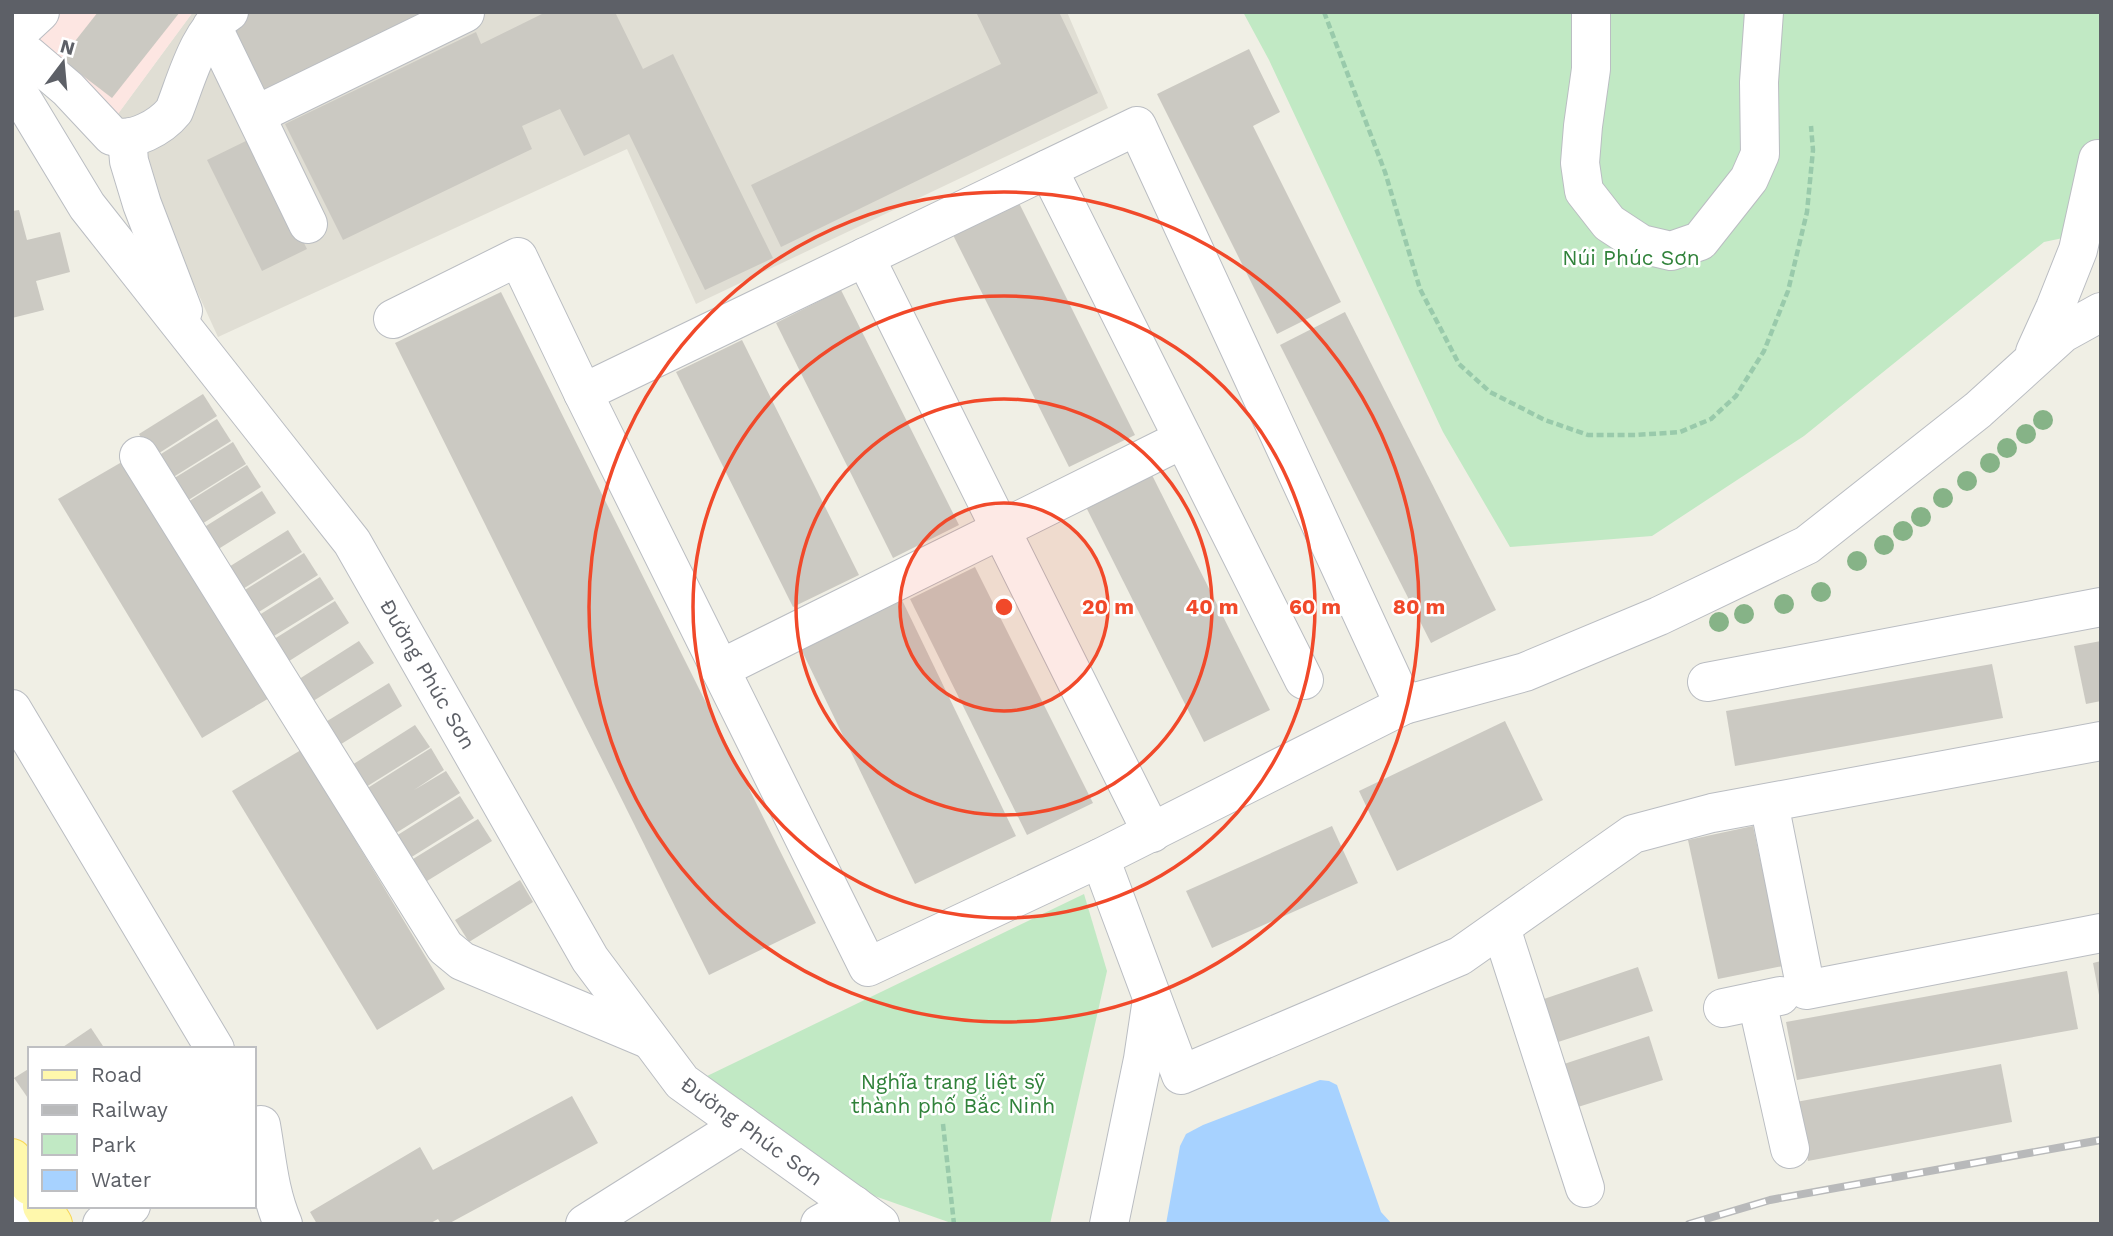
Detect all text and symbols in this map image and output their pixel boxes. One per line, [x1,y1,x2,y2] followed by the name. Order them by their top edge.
[28,28,98,98] north arrow
[58,34,77,60] text: N
[1562,245,1700,270] park label: Núi Phúc Sơn
[1082,594,1134,619] text: 20 m
[1186,594,1238,619] text: 40 m
[1289,594,1341,619] text: 60 m
[1393,594,1445,619] text: 80 m
[375,595,481,753] street label: Đường Phúc Sơn
[992,595,1016,619] centre of rings
[28,1047,256,1208] legend
[91,1062,142,1087] text: Road
[851,1069,1055,1118] park label: Nghĩa trang liệt sỹ thành phố Bắc Ninh
[676,1071,828,1191] street label: Đường Phúc Sơn
[91,1097,168,1122] text: Railway
[91,1132,136,1157] text: Park
[91,1167,152,1192] text: Water

